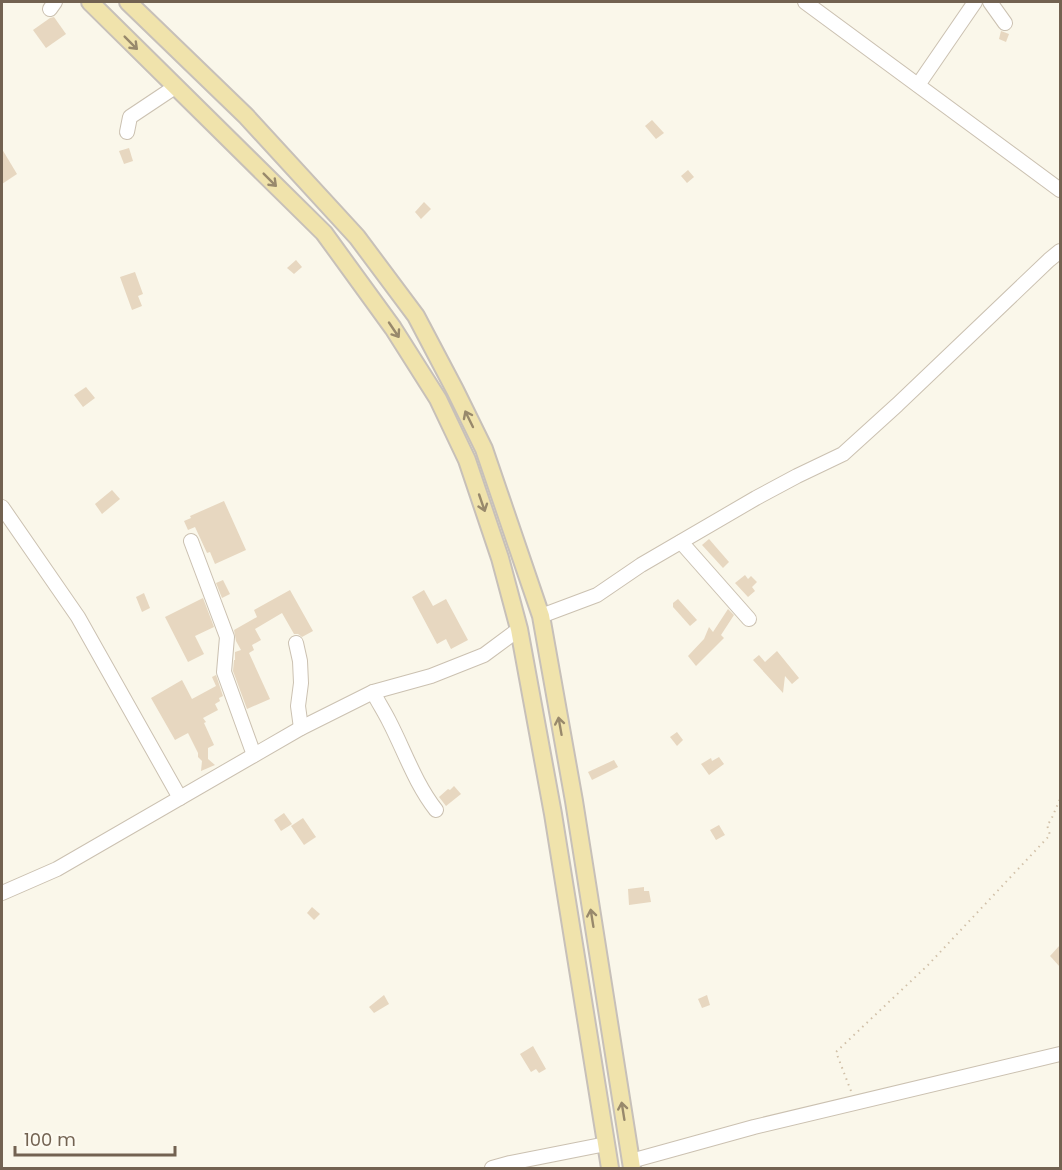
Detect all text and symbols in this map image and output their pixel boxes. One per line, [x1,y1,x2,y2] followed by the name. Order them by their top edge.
[124,35,139,50] one-way arrow
[262,173,277,187] one-way arrow
[388,321,400,338] one-way arrow
[463,411,475,429] one-way arrow
[477,493,488,512] one-way arrow
[555,716,566,736] one-way arrow
[587,909,598,929] one-way arrow
[617,1101,628,1121] one-way arrow
[15,1119,176,1157] scale bar
[24,1127,76,1152] text: 100 m

